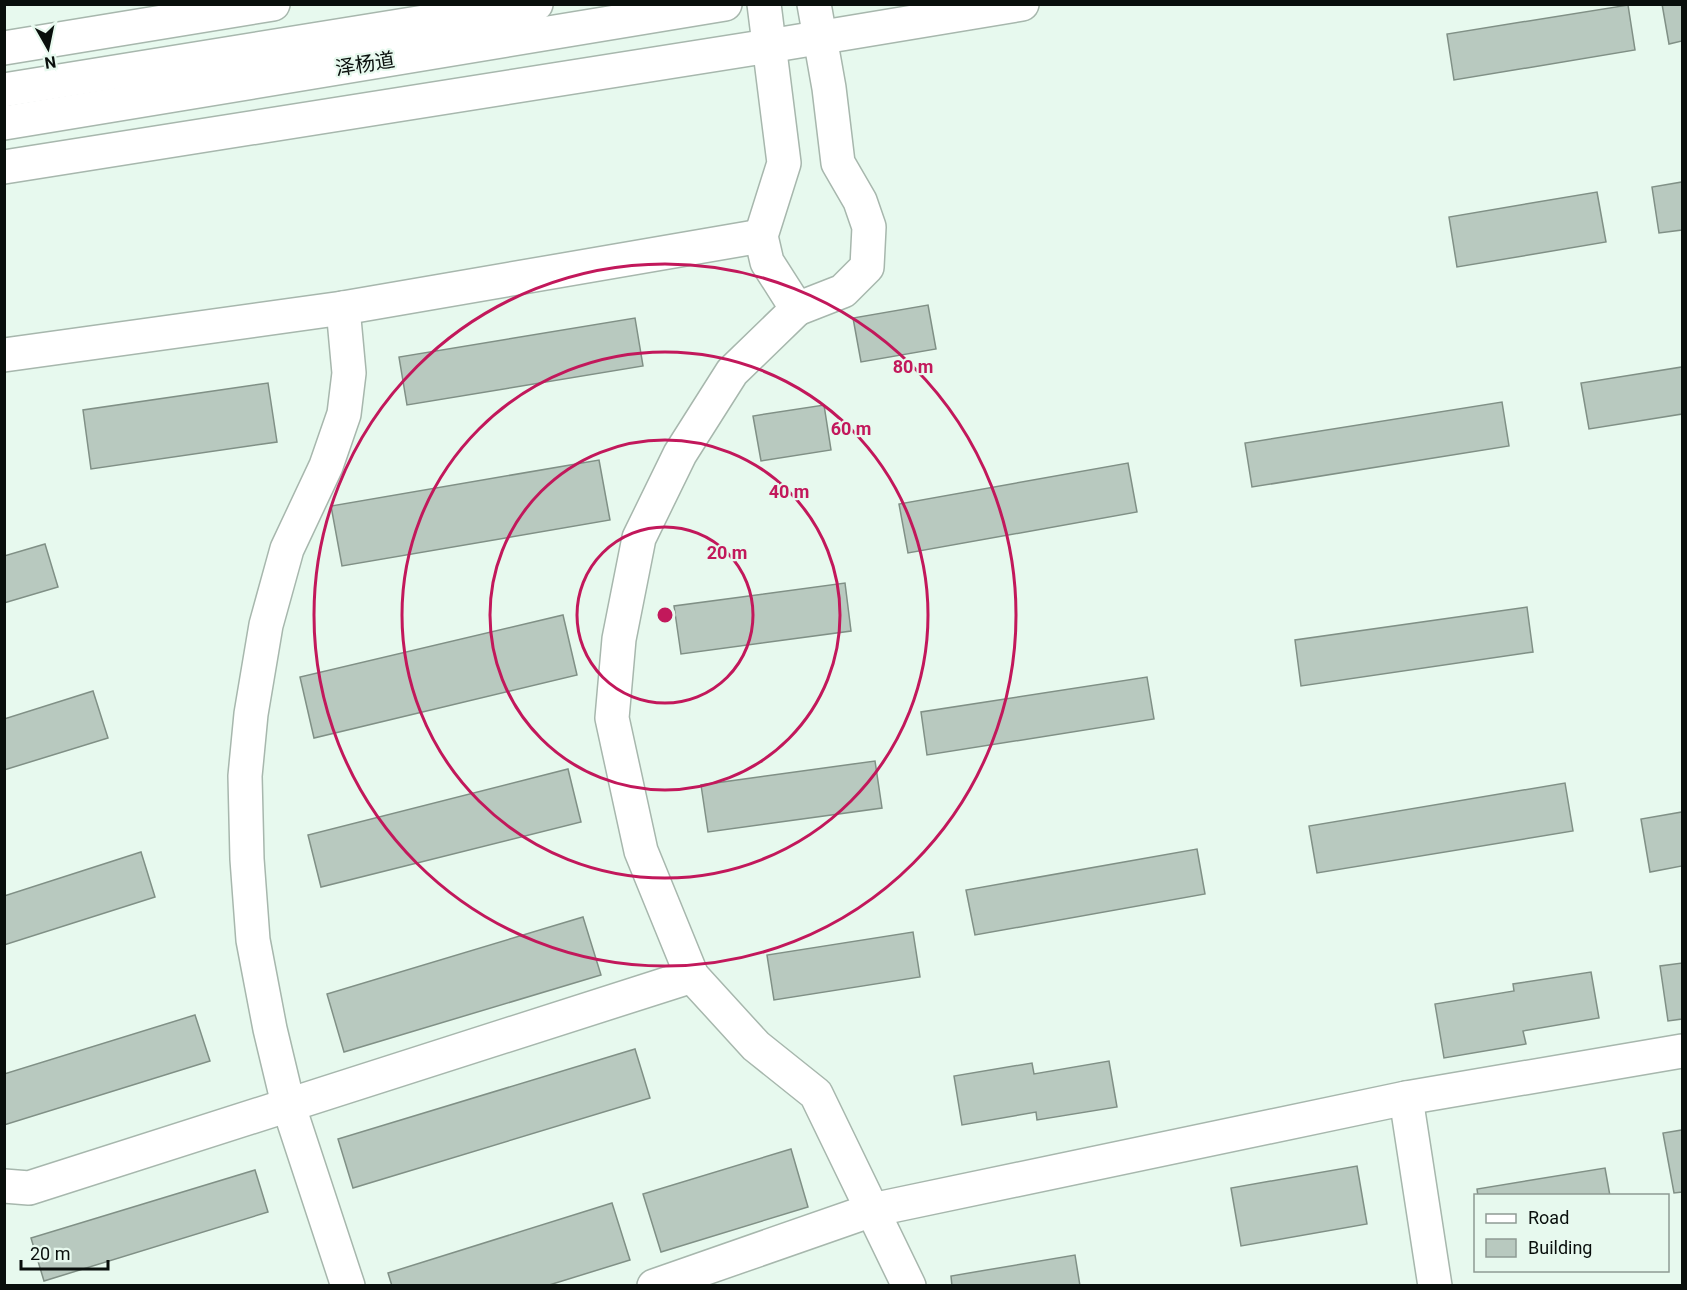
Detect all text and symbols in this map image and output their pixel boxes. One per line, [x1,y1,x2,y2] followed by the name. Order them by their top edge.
[18,18,78,78] north arrow
[333,47,397,81] street label: 泽杨道
[43,52,57,73] text: N
[893,356,933,377] text: 80 m
[831,418,871,439] text: 60 m
[769,481,809,502] text: 40 m
[707,542,747,563] text: 20 m
[655,605,675,625] centre of rings
[1474,1194,1669,1272] legend
[1528,1207,1569,1228] text: Road
[21,1233,108,1271] scale bar
[1528,1237,1592,1258] text: Building
[30,1243,70,1264] text: 20 m

